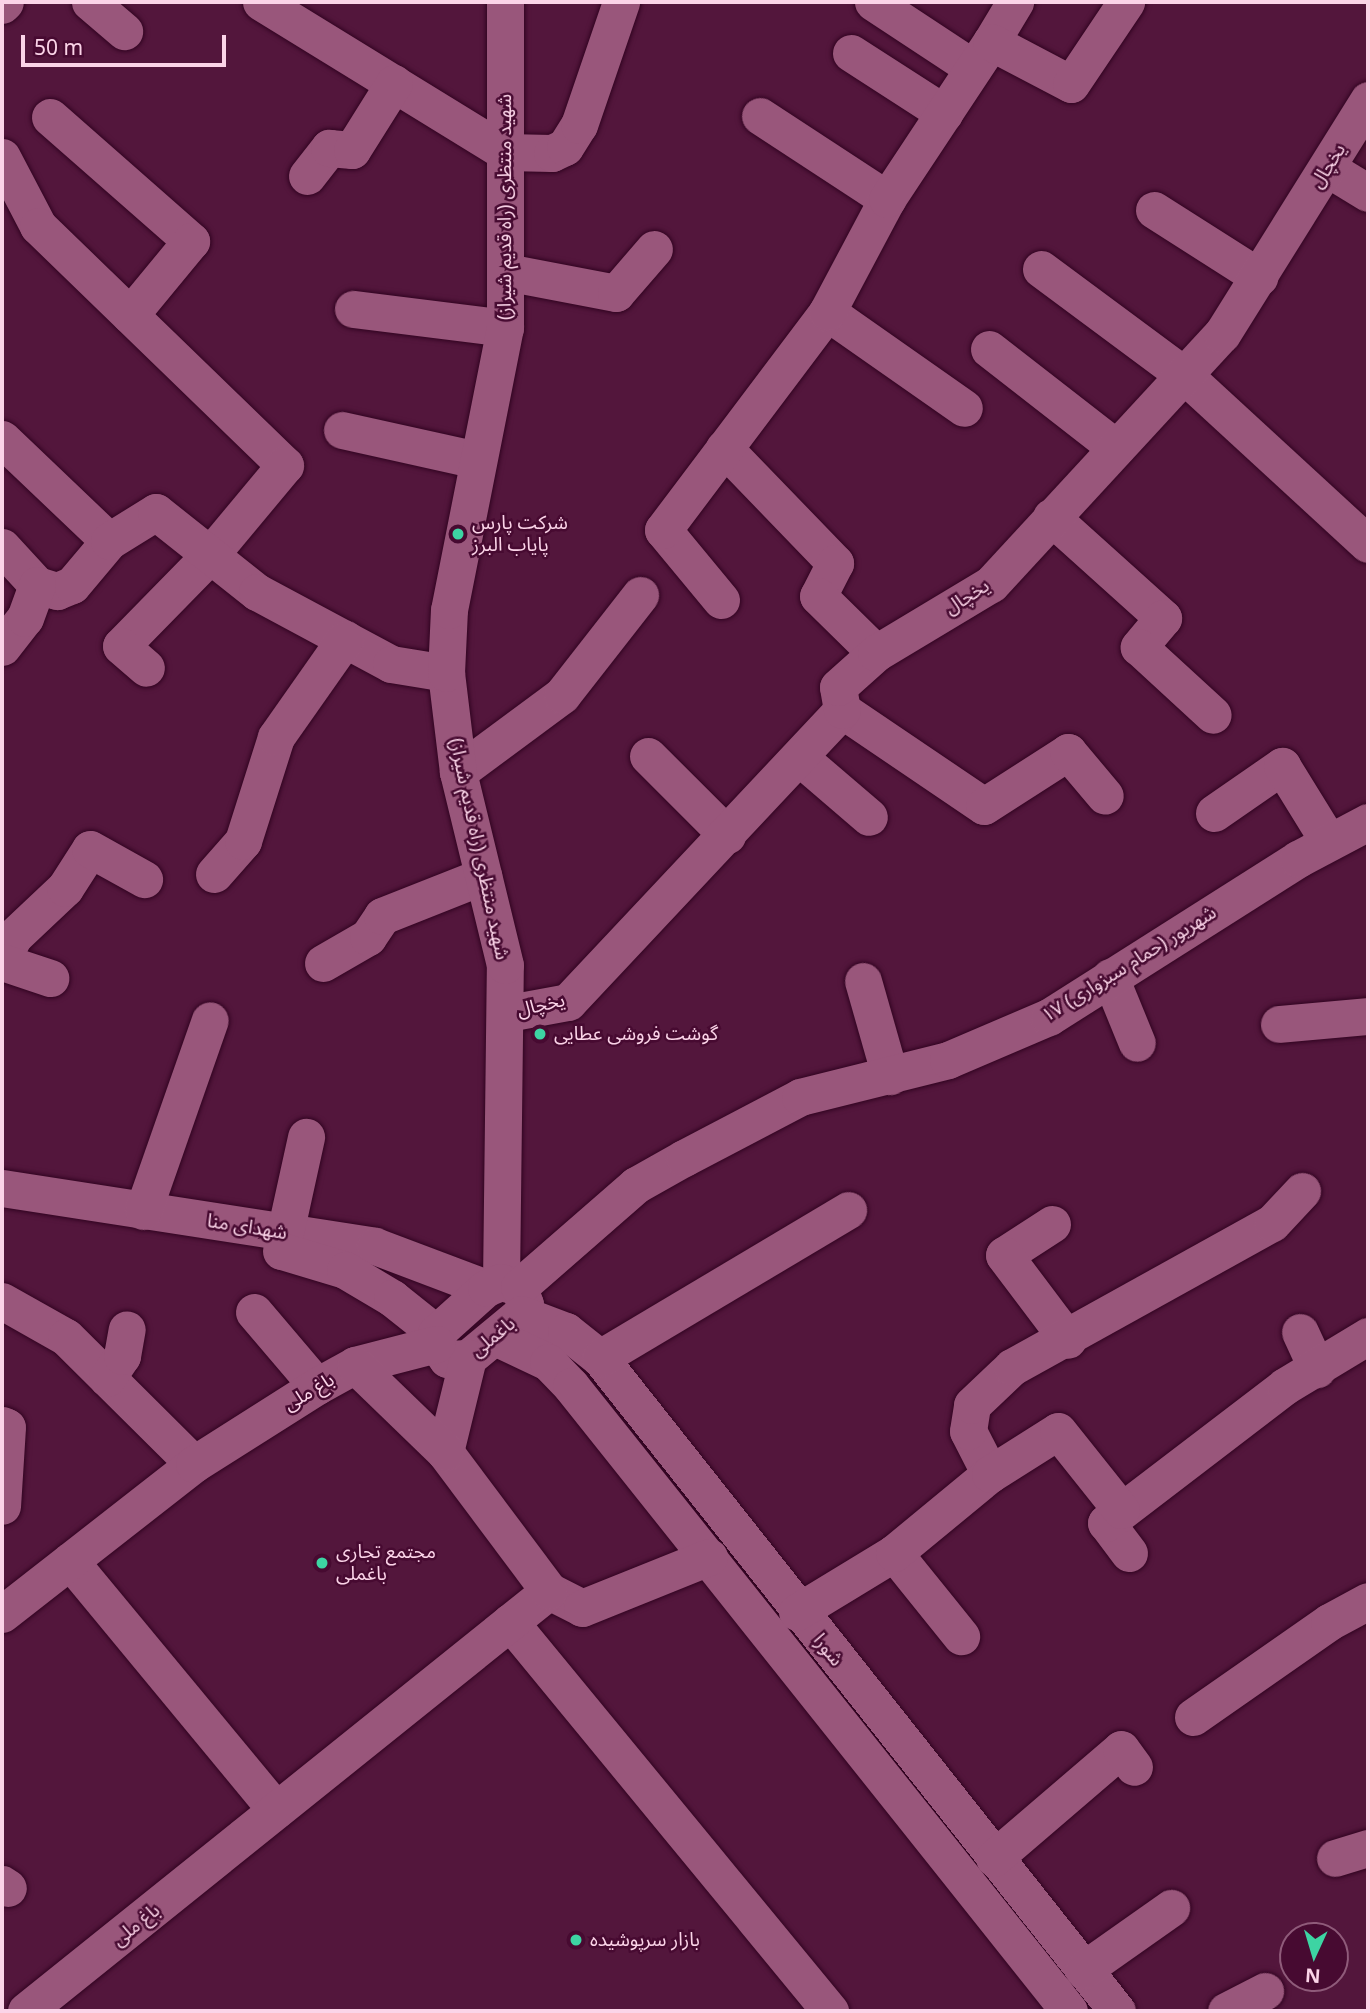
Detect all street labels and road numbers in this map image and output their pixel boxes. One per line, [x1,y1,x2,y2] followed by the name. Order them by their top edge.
[494,94,516,320] street label: شهید منتظری (راه قدیم شیراز)
[1305,139,1351,193] street label: یخچال
[940,574,994,620] street label: یخچال
[444,736,514,962] street label: شهید منتظری (راه قدیم شیراز)
[1038,901,1220,1027] street label: ۱۷ شهریور (حمام سبزواری)
[515,988,567,1022] street label: یخچال
[205,1209,289,1245] street label: شهدای منا
[466,1312,520,1362] street label: باغملی
[280,1368,338,1416] street label: باغ ملی
[808,1629,848,1671] street label: شورا
[108,1899,164,1951] street label: باغ ملی

